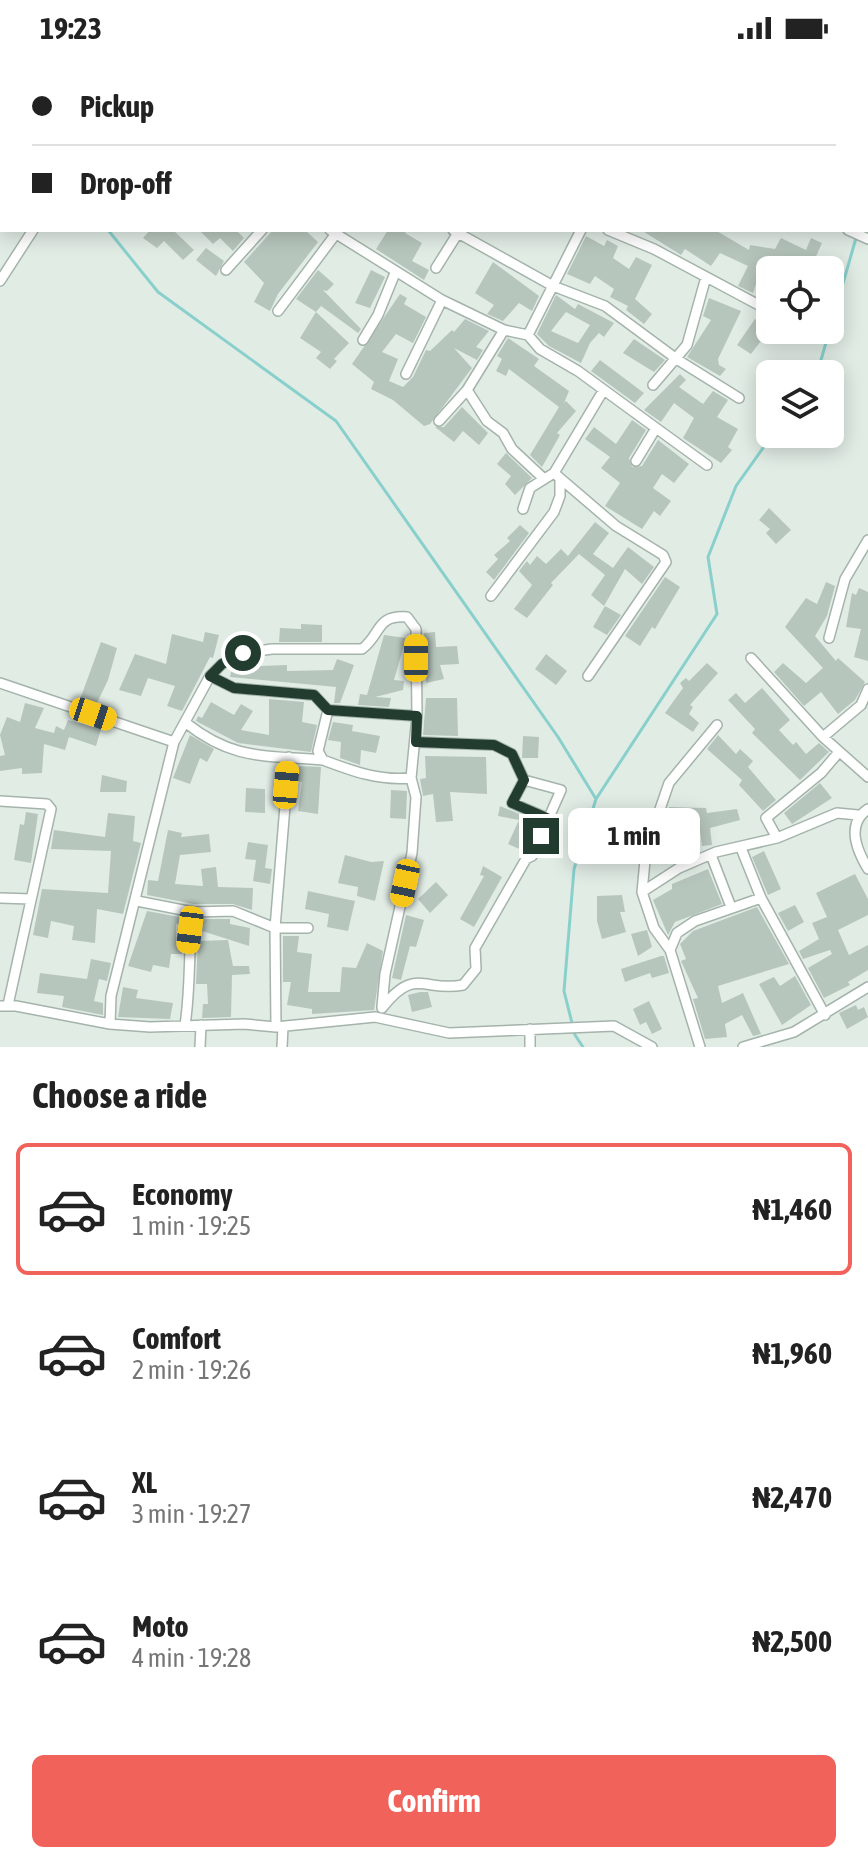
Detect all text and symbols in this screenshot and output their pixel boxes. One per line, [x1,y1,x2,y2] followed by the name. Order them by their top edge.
[40,11,102,45] text: 19:23
[80,89,154,123] text: Pickup
[80,166,172,200] text: Drop-off
[756,256,844,448] map controls
[756,256,844,344] button: locate
[756,360,844,448] button: layers
[404,634,428,682] car
[225,635,261,671] route start
[66,695,120,733] car
[272,760,300,810] car
[569,808,701,864] callout: 1 min
[523,818,559,854] route end
[607,821,661,851] text: 1 min
[388,857,422,909] car
[175,905,205,955] car
[32,1074,207,1116] text: Choose a ride
[36,1173,108,1245] icon: car
[132,1177,233,1211] text: Economy
[753,1192,832,1226] text: ₦1,460
[132,1211,251,1241] text: 1 min · 19:25
[36,1317,108,1389] icon: car
[132,1321,221,1355] text: Comfort
[753,1336,832,1370] text: ₦1,960
[132,1355,251,1385] text: 2 min · 19:26
[36,1461,108,1533] icon: car
[132,1465,157,1499] text: XL
[753,1480,832,1514] text: ₦2,470
[132,1499,251,1529] text: 3 min · 19:27
[36,1605,108,1677] icon: car
[132,1609,189,1643] text: Moto
[753,1624,832,1658] text: ₦2,500
[132,1643,251,1673] text: 4 min · 19:28
[32,1755,836,1847] button: Confirm

